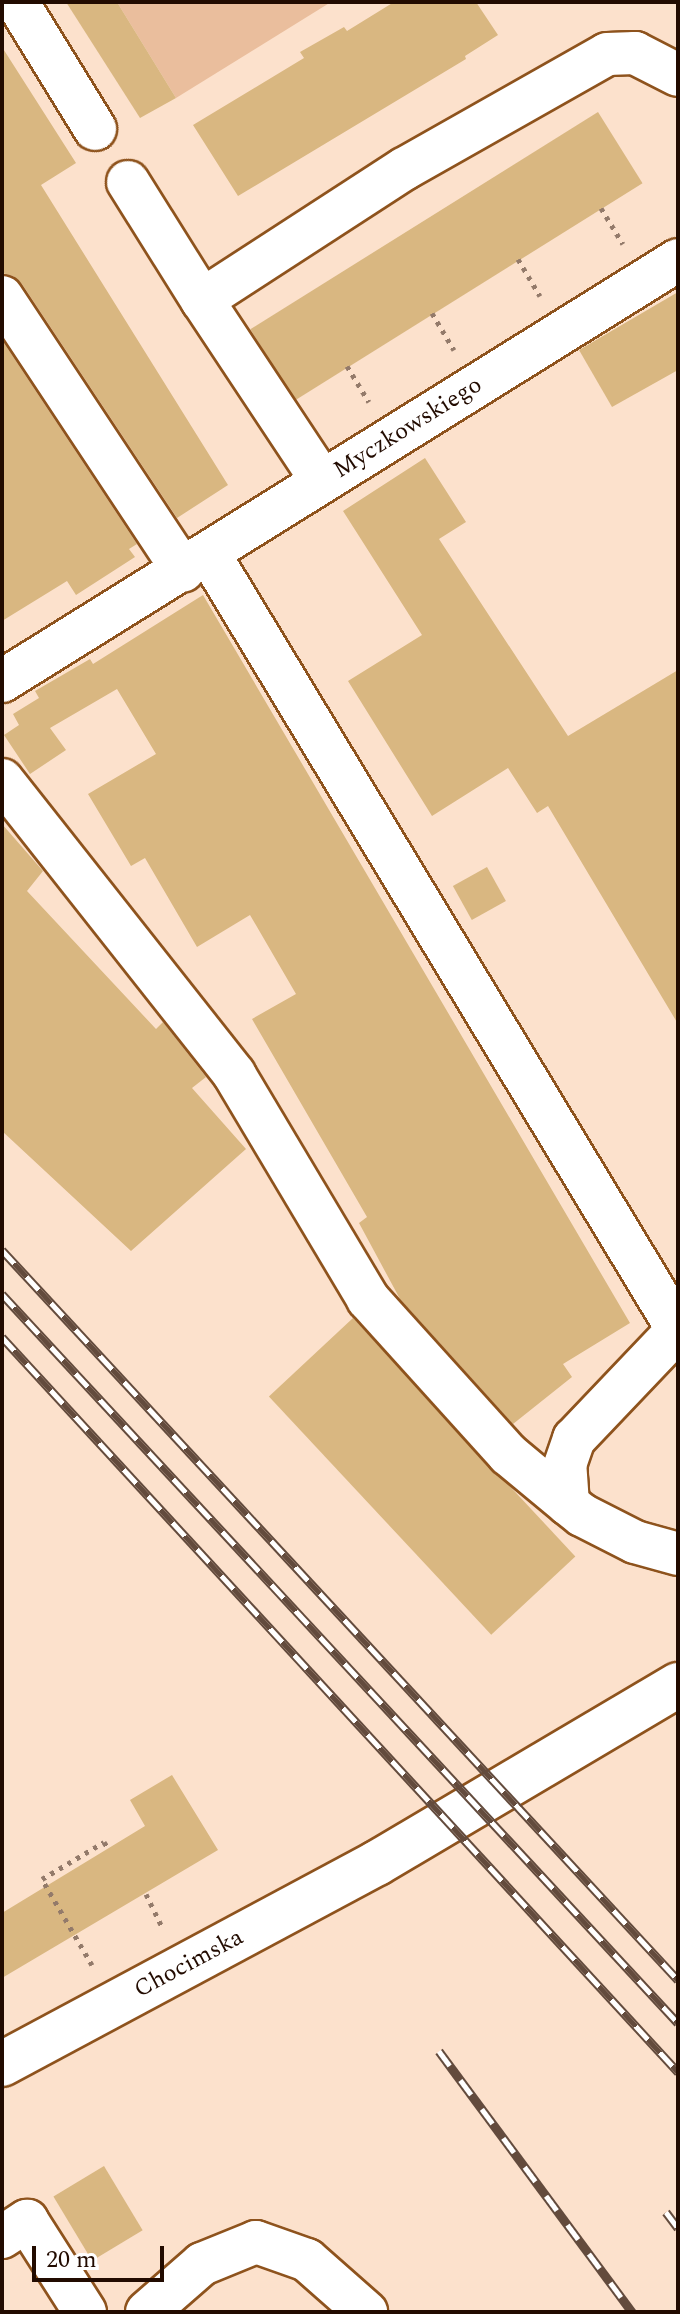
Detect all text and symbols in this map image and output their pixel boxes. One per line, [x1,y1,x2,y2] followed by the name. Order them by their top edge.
[328,371,488,485] street label: Myczkowskiego
[130,1923,248,2005] street label: Chocimska
[36,2230,168,2280] scale bar
[46,2242,97,2278] text: 20 m

